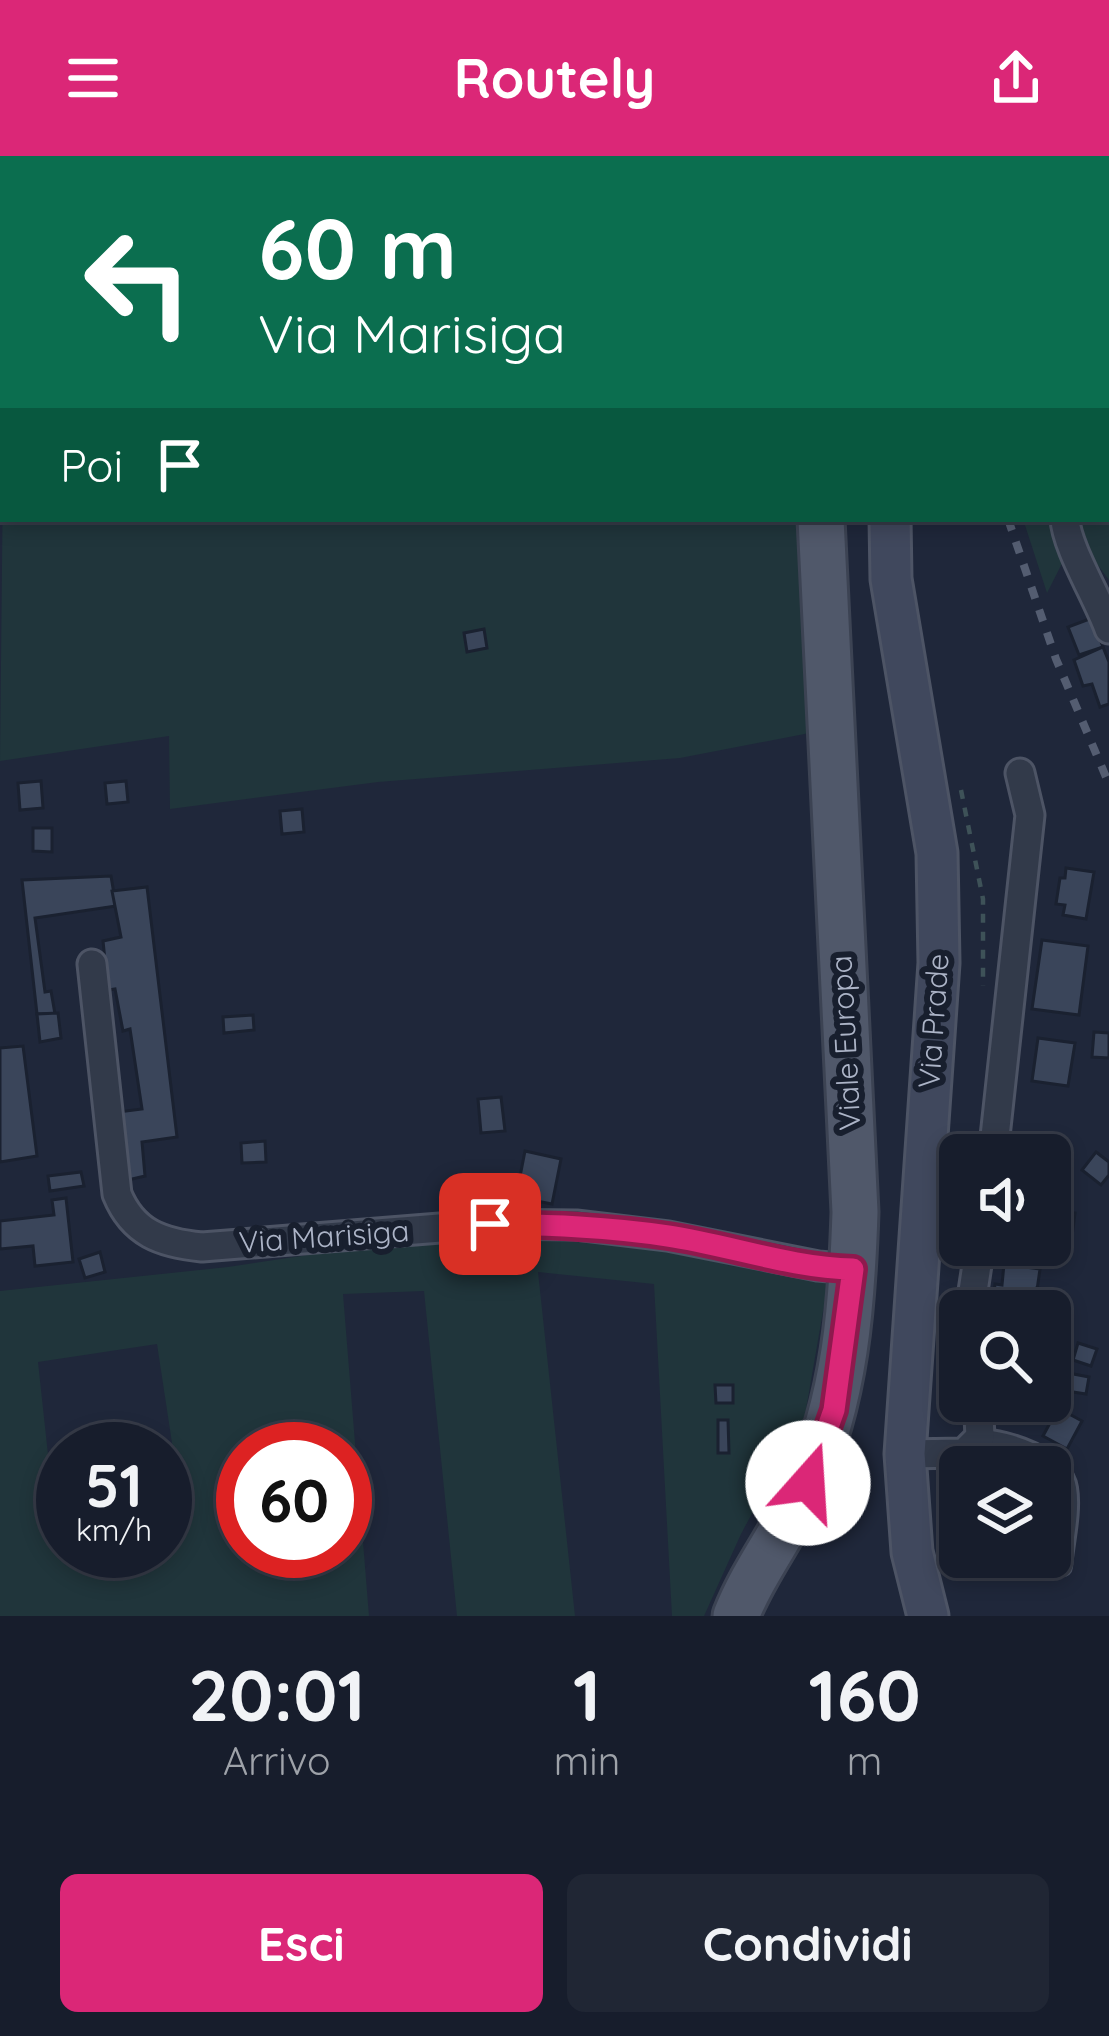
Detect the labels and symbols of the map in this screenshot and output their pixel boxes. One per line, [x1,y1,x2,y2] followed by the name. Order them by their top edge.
[909,952,957,1090] street label: Via Prade
[821,954,869,1132] street label: Viale Europa
[439,1173,541,1275] pin
[237,1211,411,1261] street label: Via Marisiga
[745,1420,871,1546] position arrow
[216,1422,372,1578] speed limit sign: 60

